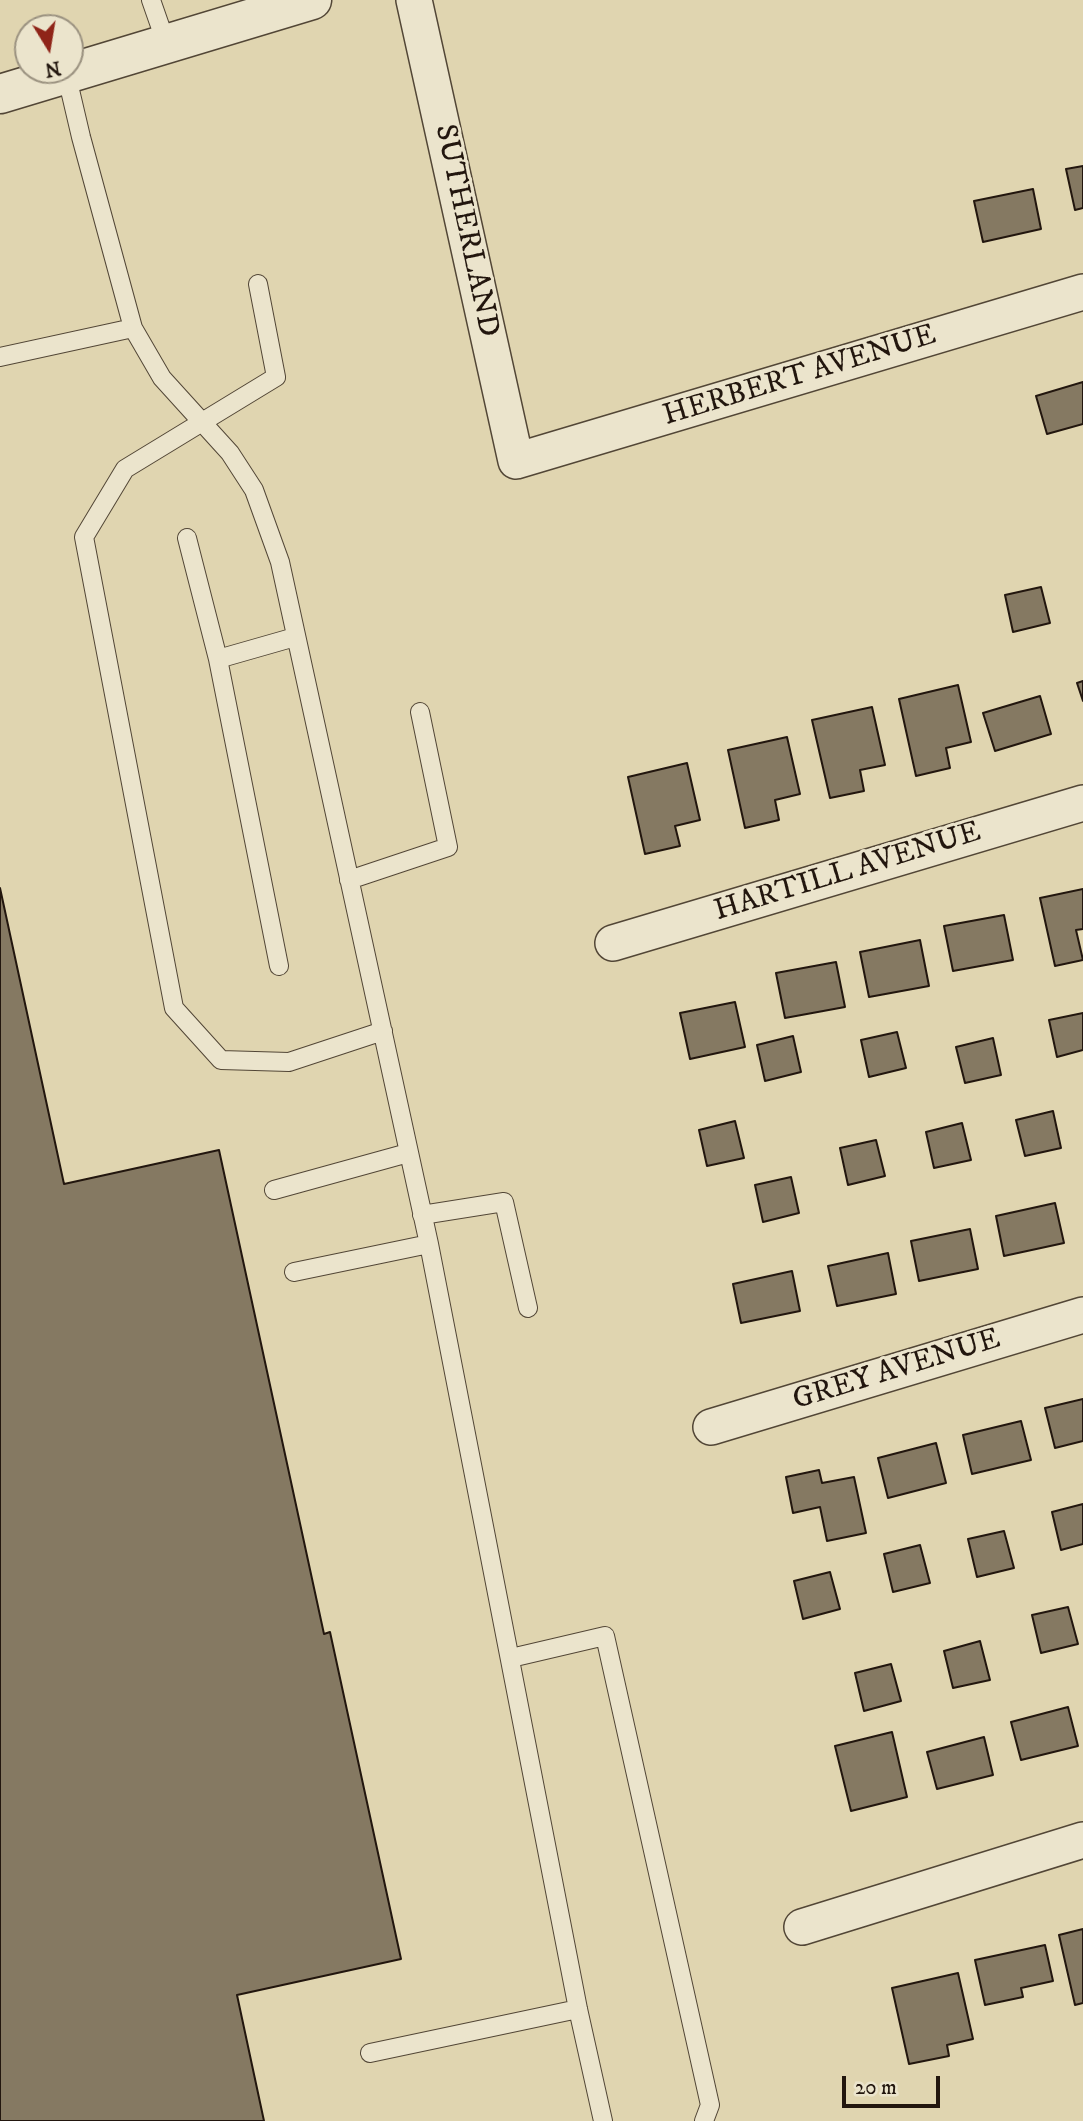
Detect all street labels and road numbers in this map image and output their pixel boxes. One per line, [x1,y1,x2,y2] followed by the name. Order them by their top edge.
[425,121,505,341] street label: SUTHERLAND
[659,318,941,436] street label: HERBERT AVENUE
[710,815,986,931] street label: HARTILL AVENUE
[789,1322,1005,1420] street label: GREY AVENUE

